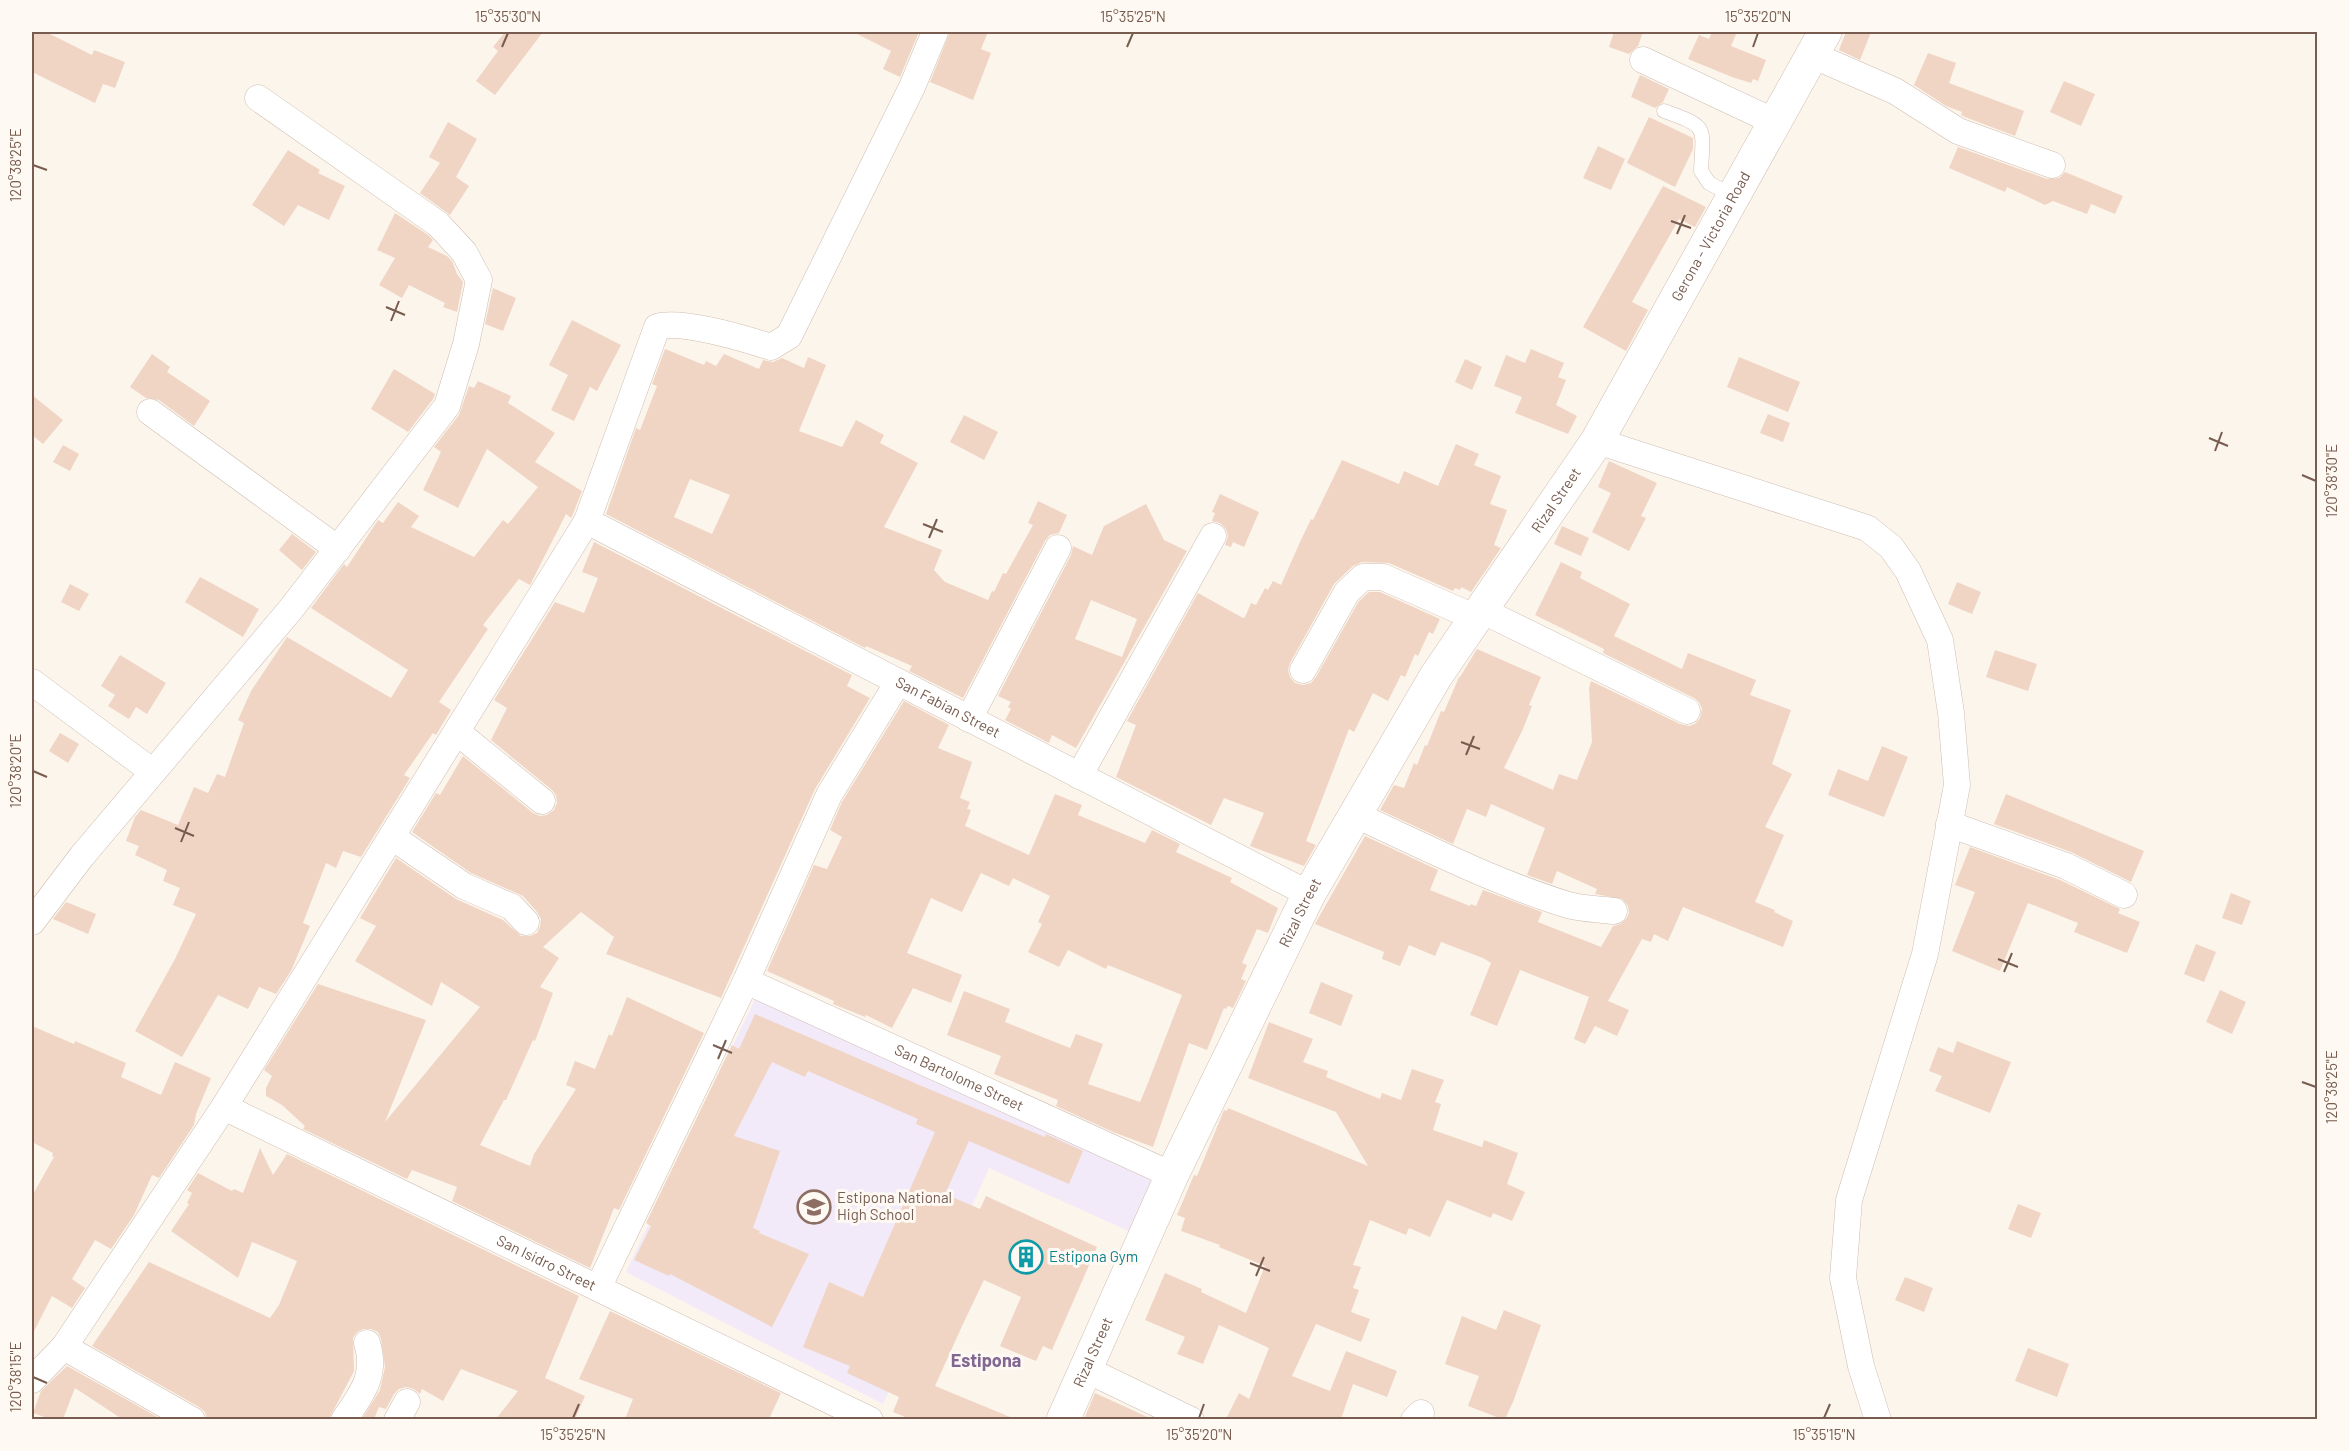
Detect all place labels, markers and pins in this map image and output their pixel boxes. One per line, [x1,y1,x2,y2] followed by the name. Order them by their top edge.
[837,1188,952,1223] place label: Estipona National High School
[796,1189,832,1225] school or university icon: Estipona National High School
[1008,1239,1044,1275] building icon: Estipona Gym
[1049,1247,1138,1265] place label: Estipona Gym

